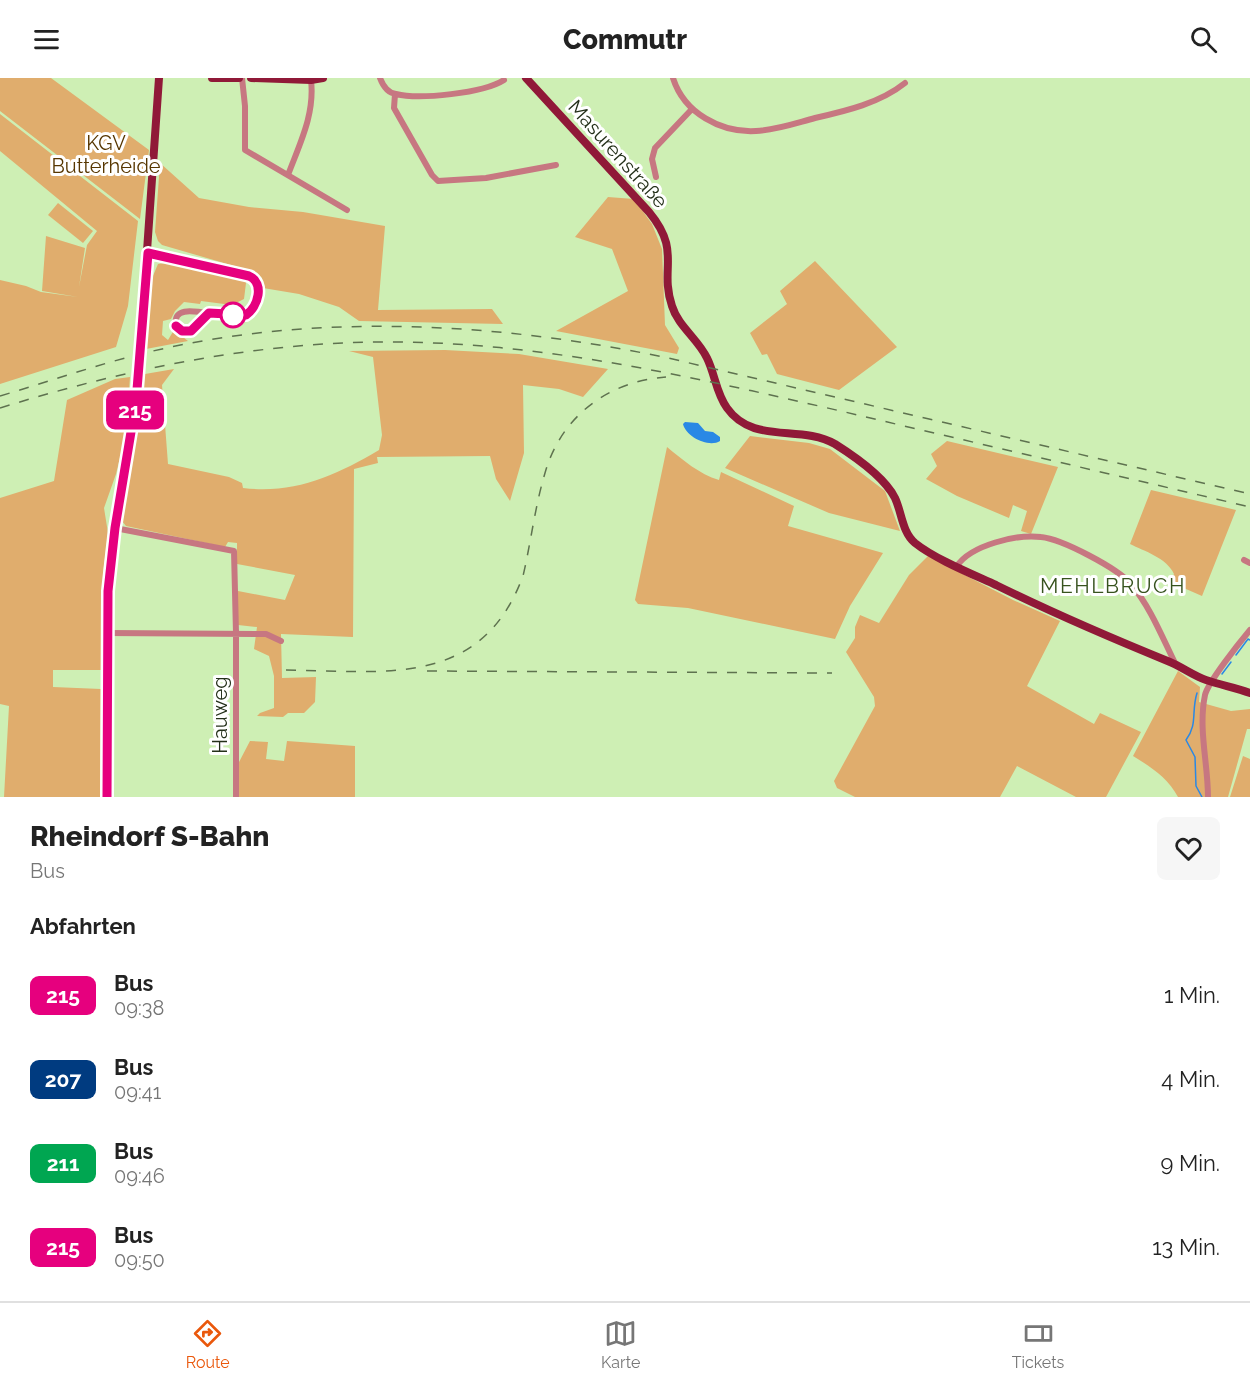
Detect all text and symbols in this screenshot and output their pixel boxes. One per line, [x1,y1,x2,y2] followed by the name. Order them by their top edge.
[30,23,63,56] icon: menu
[1187,23,1220,56] icon: search
[563,24,687,55] text: Commutr
[563,95,673,213] street label: Masurenstraße
[51,131,161,178] park label: KGV Butterheide
[220,302,246,328] unlabelled marker
[100,390,170,430] line badge: 215
[118,398,152,423] text: 215
[1040,573,1186,598] district label: MEHLBRUCH
[208,676,232,754] street label: Hauweg
[1157,817,1220,880] button: heart
[30,820,269,853] text: Rheindorf S-Bahn
[30,859,65,883] text: Bus
[30,913,136,939] text: Abfahrten
[114,970,153,996] text: Bus
[1164,982,1220,1008] text: 1 Min.
[46,983,80,1008] text: 215
[114,996,164,1020] text: 09:38
[114,1054,153,1080] text: Bus
[1161,1066,1220,1092] text: 4 Min.
[45,1067,81,1092] text: 207
[114,1080,161,1104] text: 09:41
[114,1138,153,1164] text: Bus
[1160,1150,1220,1176] text: 9 Min.
[47,1151,79,1176] text: 211
[114,1164,165,1188] text: 09:46
[114,1222,153,1248] text: Bus
[1152,1234,1220,1260] text: 13 Min.
[46,1235,80,1260] text: 215
[114,1248,165,1272] text: 09:50
[186,1317,230,1372] tab: Route
[601,1317,640,1372] tab: Karte
[1012,1317,1064,1372] tab: Tickets

